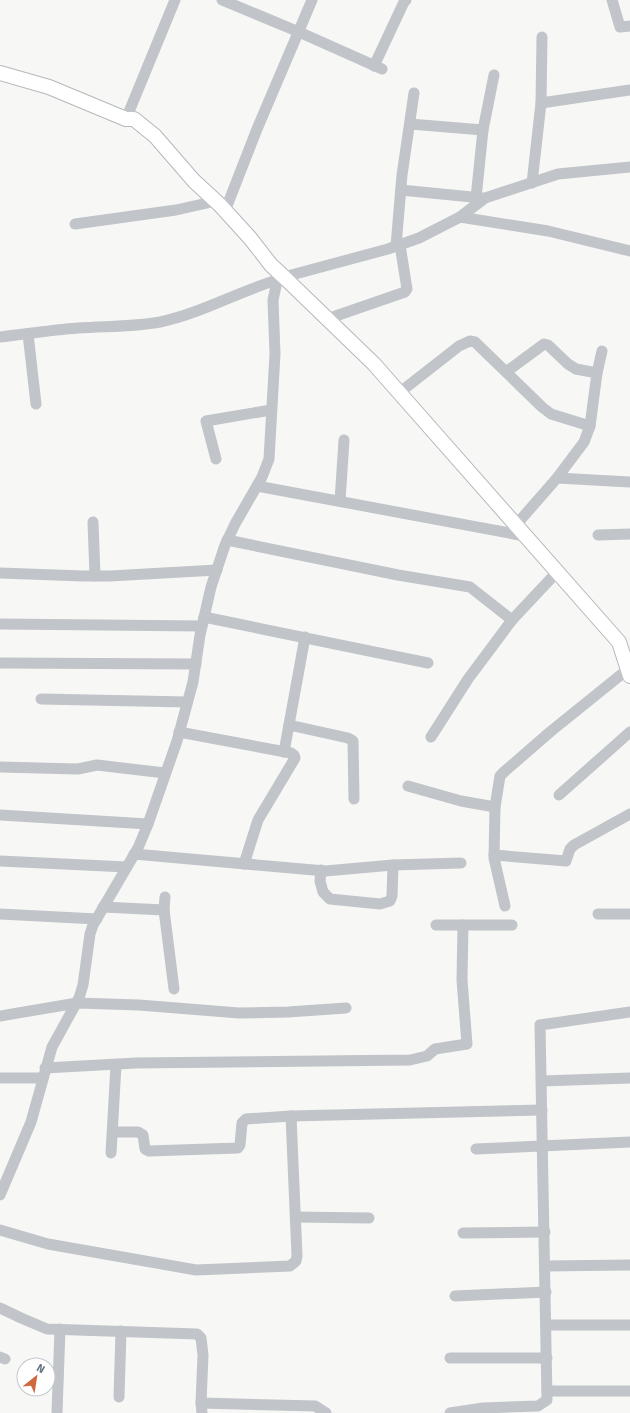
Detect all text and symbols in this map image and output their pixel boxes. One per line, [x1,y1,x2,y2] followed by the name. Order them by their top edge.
[16,1357,56,1397] north arrow
[34,1361,47,1376] text: N

